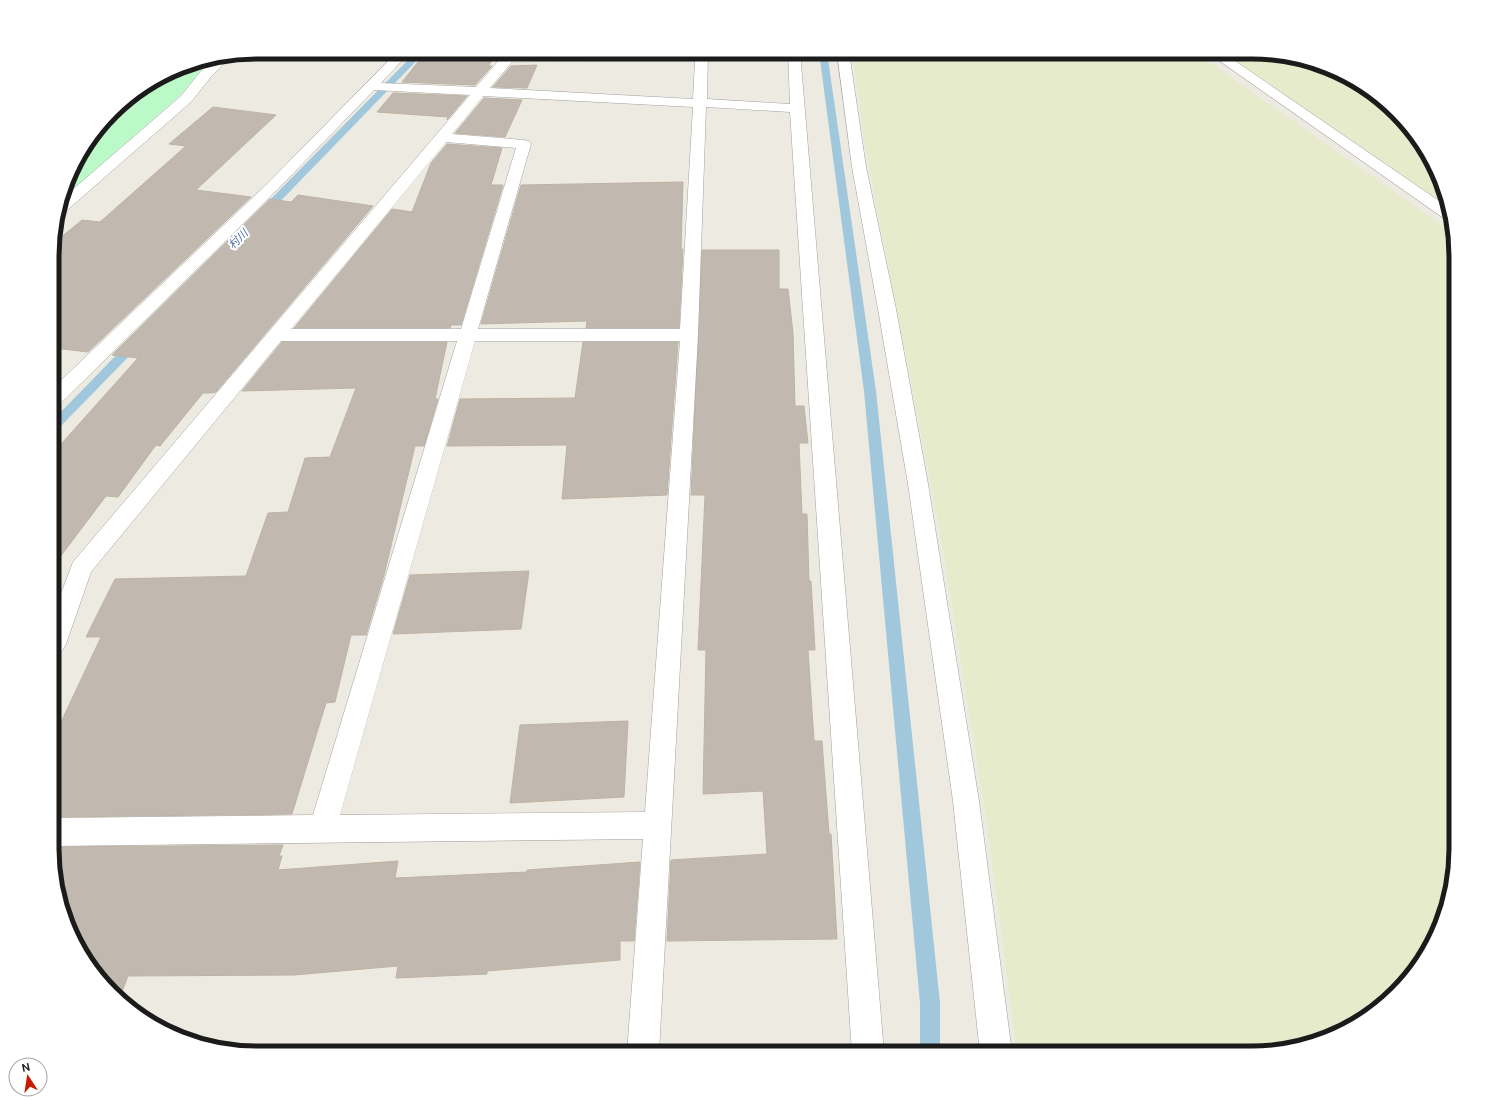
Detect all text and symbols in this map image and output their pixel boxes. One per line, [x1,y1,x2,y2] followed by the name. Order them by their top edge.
[225,226,251,252] water label: 村川
[8,1057,48,1097] north arrow
[21,1060,31,1075] text: N

